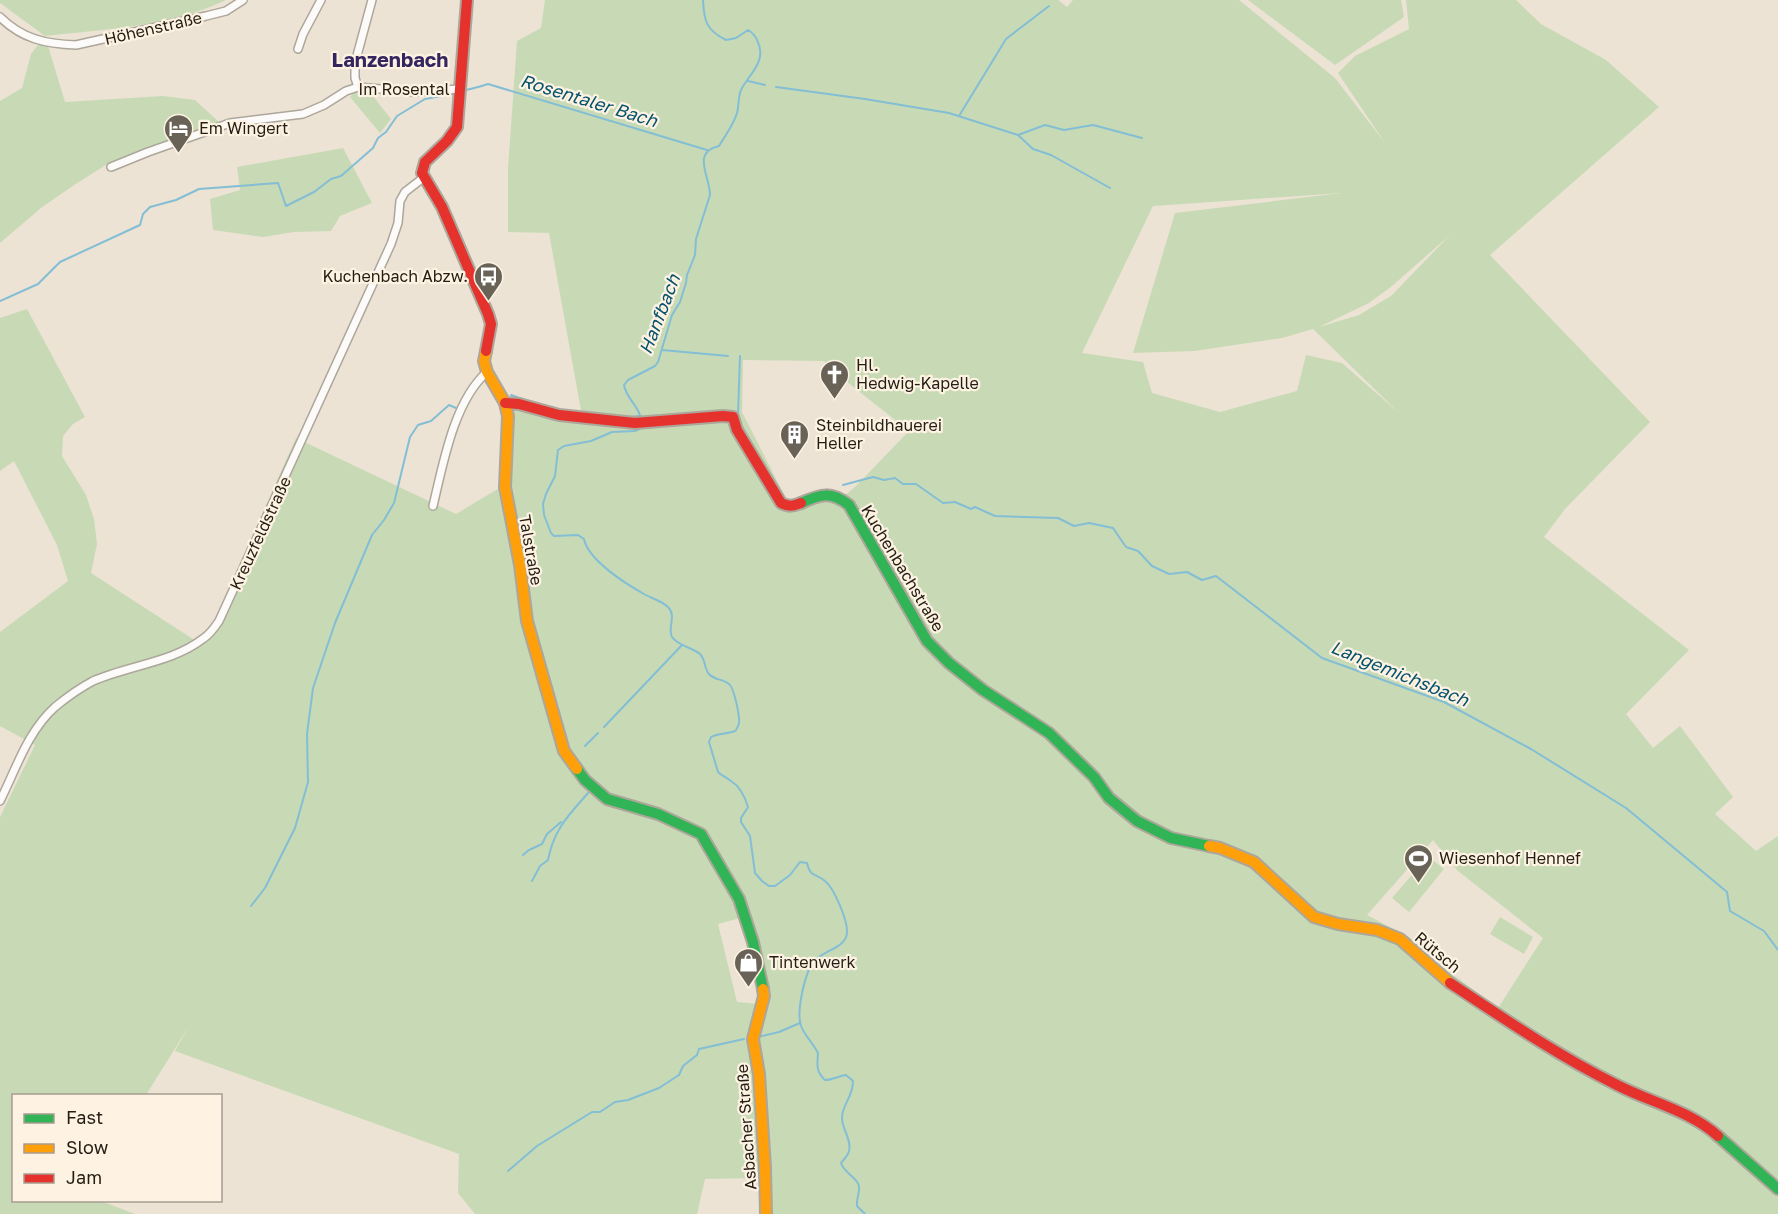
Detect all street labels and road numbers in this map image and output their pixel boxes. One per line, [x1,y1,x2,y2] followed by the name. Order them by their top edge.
[102,7,204,49] street label: Höhenstraße
[358,79,450,99] street label: Im Rosental
[225,473,295,593] street label: Kreuzfeldstraße
[857,501,949,635] street label: Kuchenbachstraße
[515,513,547,587] street label: Talstraße
[1411,927,1465,977] street label: Rütsch
[732,1063,760,1191] street label: Asbacher Straße

